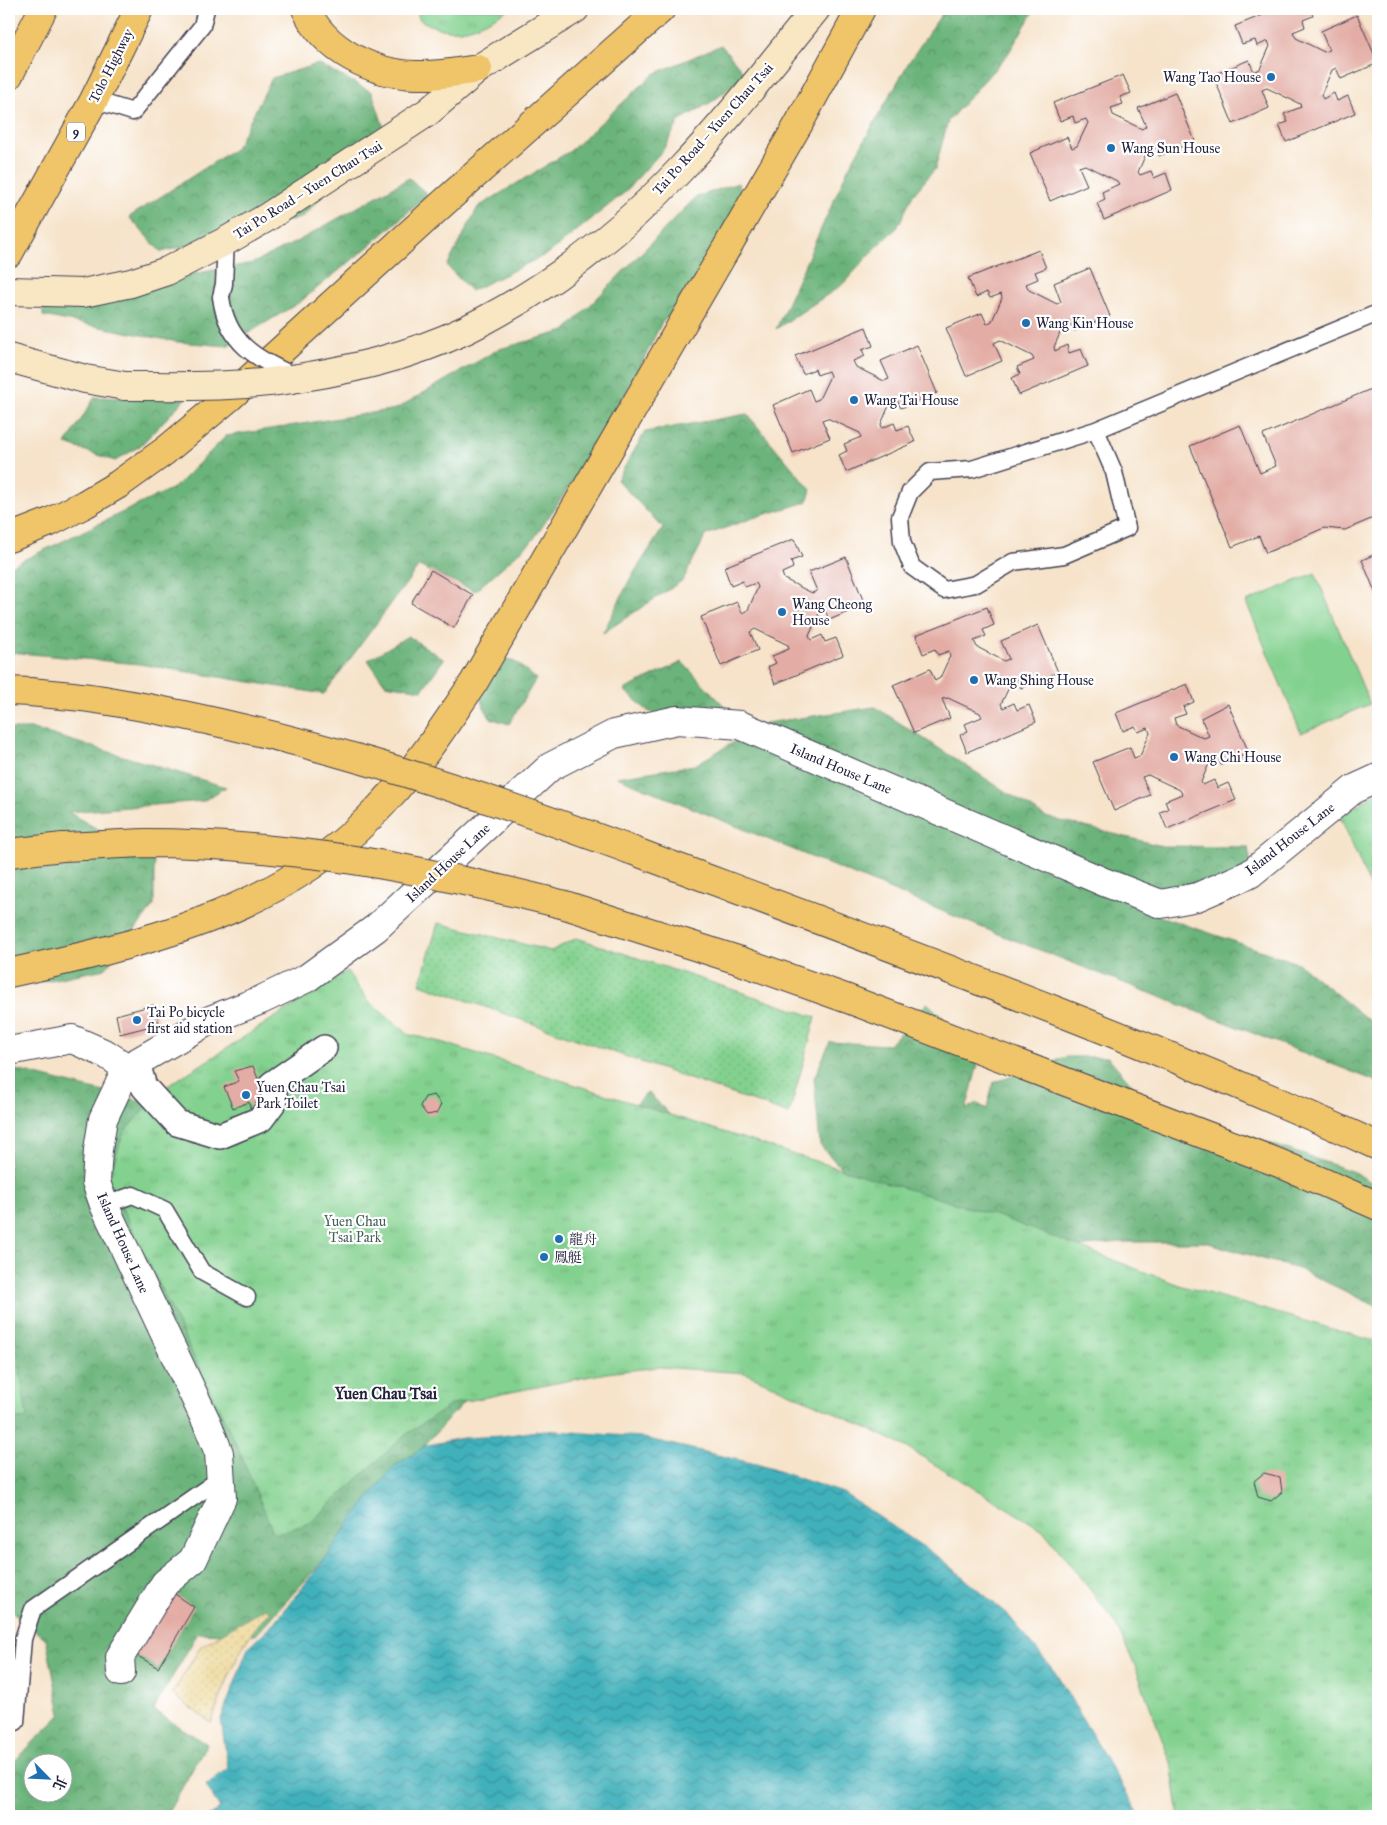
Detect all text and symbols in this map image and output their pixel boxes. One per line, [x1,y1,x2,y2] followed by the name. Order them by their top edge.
[85,26,137,106] street label: Tolo Highway
[649,59,777,199] street label: Tai Po Road – Yuen Chau Tsai
[1163,69,1261,86] place label: Wang Tao House
[1265,71,1277,83] marker: Wang Tao House
[67,122,85,142] road number: 9
[231,137,386,243] street label: Tai Po Road – Yuen Chau Tsai
[1121,140,1220,157] place label: Wang Sun House
[1105,142,1117,154] marker: Wang Sun House
[1036,315,1134,332] place label: Wang Kin House
[1020,317,1032,329] marker: Wang Kin House
[864,392,959,409] place label: Wang Tai House
[848,394,860,406] marker: Wang Tai House
[792,596,873,629] place label: Wang Cheong House
[776,606,788,618] marker: Wang Cheong House
[984,672,1094,689] place label: Wang Shing House
[968,674,980,686] marker: Wang Shing House
[788,740,894,798] street label: Island House Lane
[1184,749,1281,766] place label: Wang Chi House
[1168,751,1180,763] marker: Wang Chi House
[1242,799,1338,879] street label: Island House Lane
[403,820,494,906] street label: Island House Lane
[147,1004,233,1037] place label: Tai Po bicycle first aid station
[131,1014,143,1026] marker: Tai Po bicycle first aid station
[256,1079,346,1112] place label: Yuen Chau Tsai Park Toilet
[240,1089,252,1101] marker: Yuen Chau Tsai Park Toilet
[93,1190,153,1296] street label: Island House Lane
[324,1213,387,1246] park label: Yuen Chau Tsai Park
[569,1231,597,1248] place label: 龍舟
[553,1233,565,1245] marker: 龍舟
[554,1249,582,1266] place label: 鳳艇
[538,1251,550,1263] marker: 鳳艇
[334,1384,438,1403] district label: Yuen Chau Tsai
[22,1752,72,1802] north arrow
[49,1773,70,1793] text: 北

